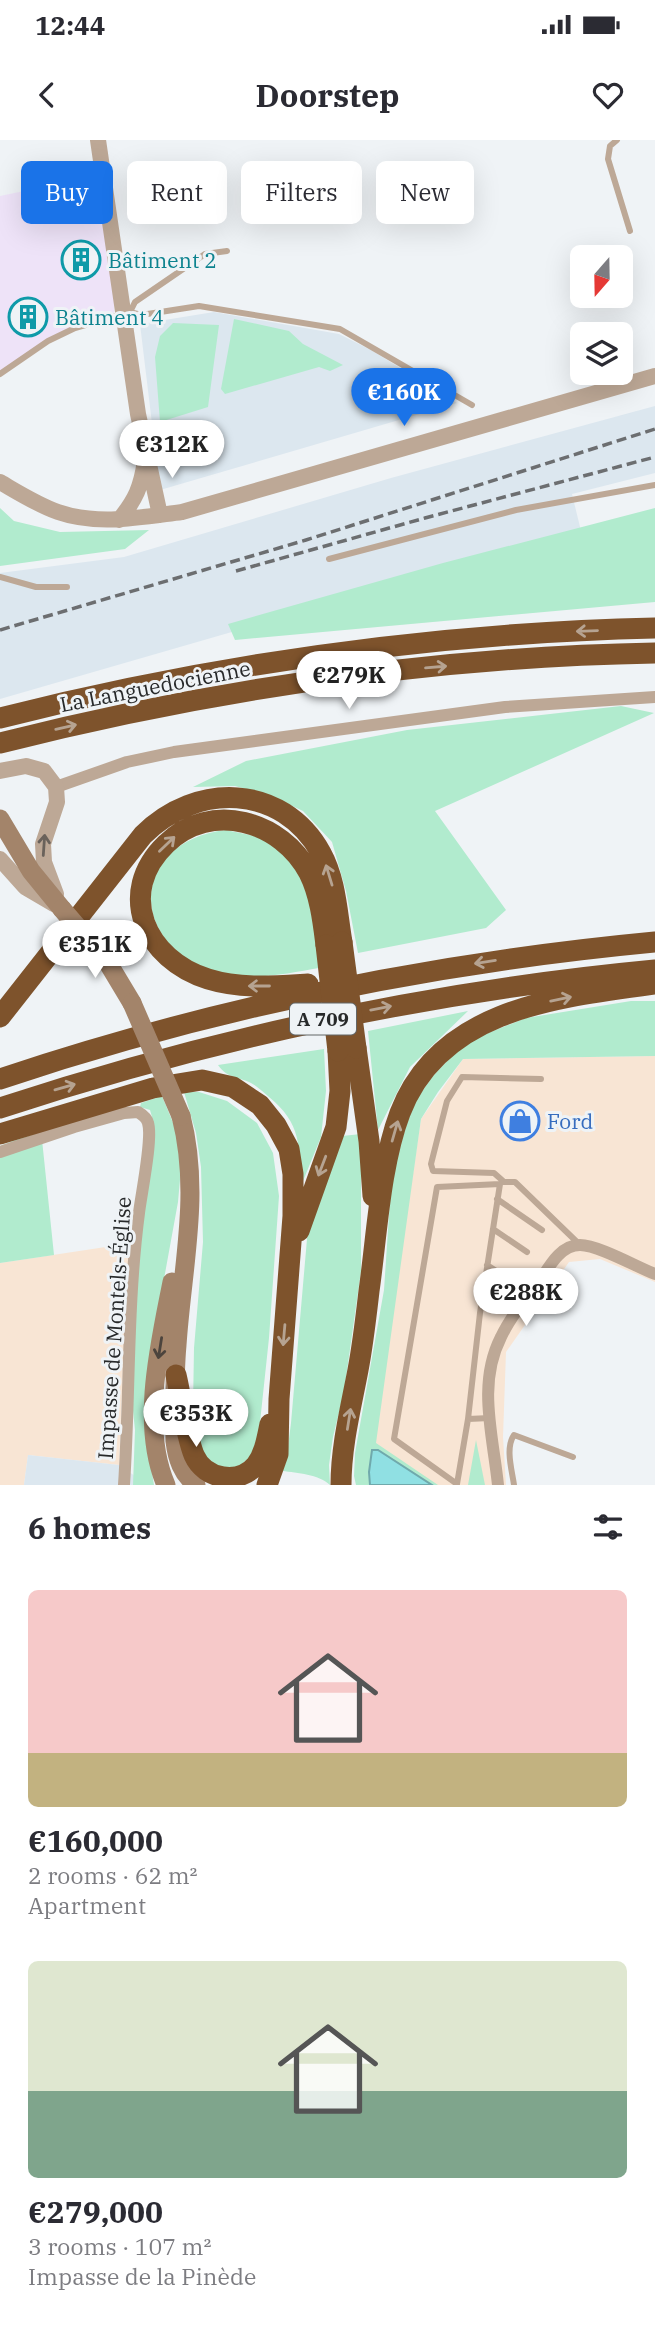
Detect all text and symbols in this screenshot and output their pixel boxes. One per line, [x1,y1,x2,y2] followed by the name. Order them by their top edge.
[35,8,105,42] text: 12:44
[256,74,399,116] text: Doorstep
[28,76,66,114] icon: back
[589,76,627,114] icon: heart
[21,161,113,224] chip: Buy
[127,161,227,224] chip: Rent
[241,161,362,224] chip: Filters
[376,161,474,224] chip: New
[60,239,102,281] building icon: Bâtiment 2
[570,245,634,308] north arrow
[570,245,633,385] map controls
[108,246,217,274] place label: Bâtiment 2
[7,296,49,338] building icon: Bâtiment 4
[55,303,164,331] place label: Bâtiment 4
[570,322,633,385] button: layers
[355,369,453,428] pin: €160K
[367,376,441,406] text: €160K
[123,420,221,480] pin: €312K
[135,428,209,458] text: €312K
[576,624,599,637] one-way arrow
[300,652,398,711] pin: €279K
[57,654,253,718] street label: La Languedocienne
[312,659,386,689] text: €279K
[424,660,446,673] one-way arrow
[54,720,77,734] one-way arrow
[38,833,51,856] one-way arrow
[158,836,175,853] one-way arrow
[322,864,335,886] one-way arrow
[46,920,144,980] pin: €351K
[58,928,132,958] text: €351K
[474,956,497,969] one-way arrow
[248,979,271,993] one-way arrow
[549,991,572,1005] one-way arrow
[369,1000,391,1014] one-way arrow
[290,1004,356,1034] road number: A 709
[54,1079,76,1092] one-way arrow
[499,1100,541,1142] shop icon: Ford
[547,1107,593,1135] place label: Ford
[389,1120,402,1142] one-way arrow
[315,1154,328,1176] one-way arrow
[91,1196,137,1460] street label: Impasse de Montels-Église
[477,1268,575,1328] pin: €288K
[489,1276,563,1306] text: €288K
[277,1324,290,1346] one-way arrow
[153,1336,166,1359] one-way arrow
[147,1390,245,1449] pin: €353K
[159,1397,233,1427] text: €353K
[343,1408,356,1430] one-way arrow
[28,1508,151,1547] text: 6 homes
[589,1508,627,1546] icon: filters
[265,1635,391,1761] icon: home
[28,1821,163,1860] text: €160,000
[28,1860,198,1890] text: 2 rooms · 62 m²
[28,1890,146,1920] text: Apartment
[265,2006,391,2132] icon: home
[28,2192,163,2231] text: €279,000
[28,2231,211,2261] text: 3 rooms · 107 m²
[28,2261,256,2291] text: Impasse de la Pinède

